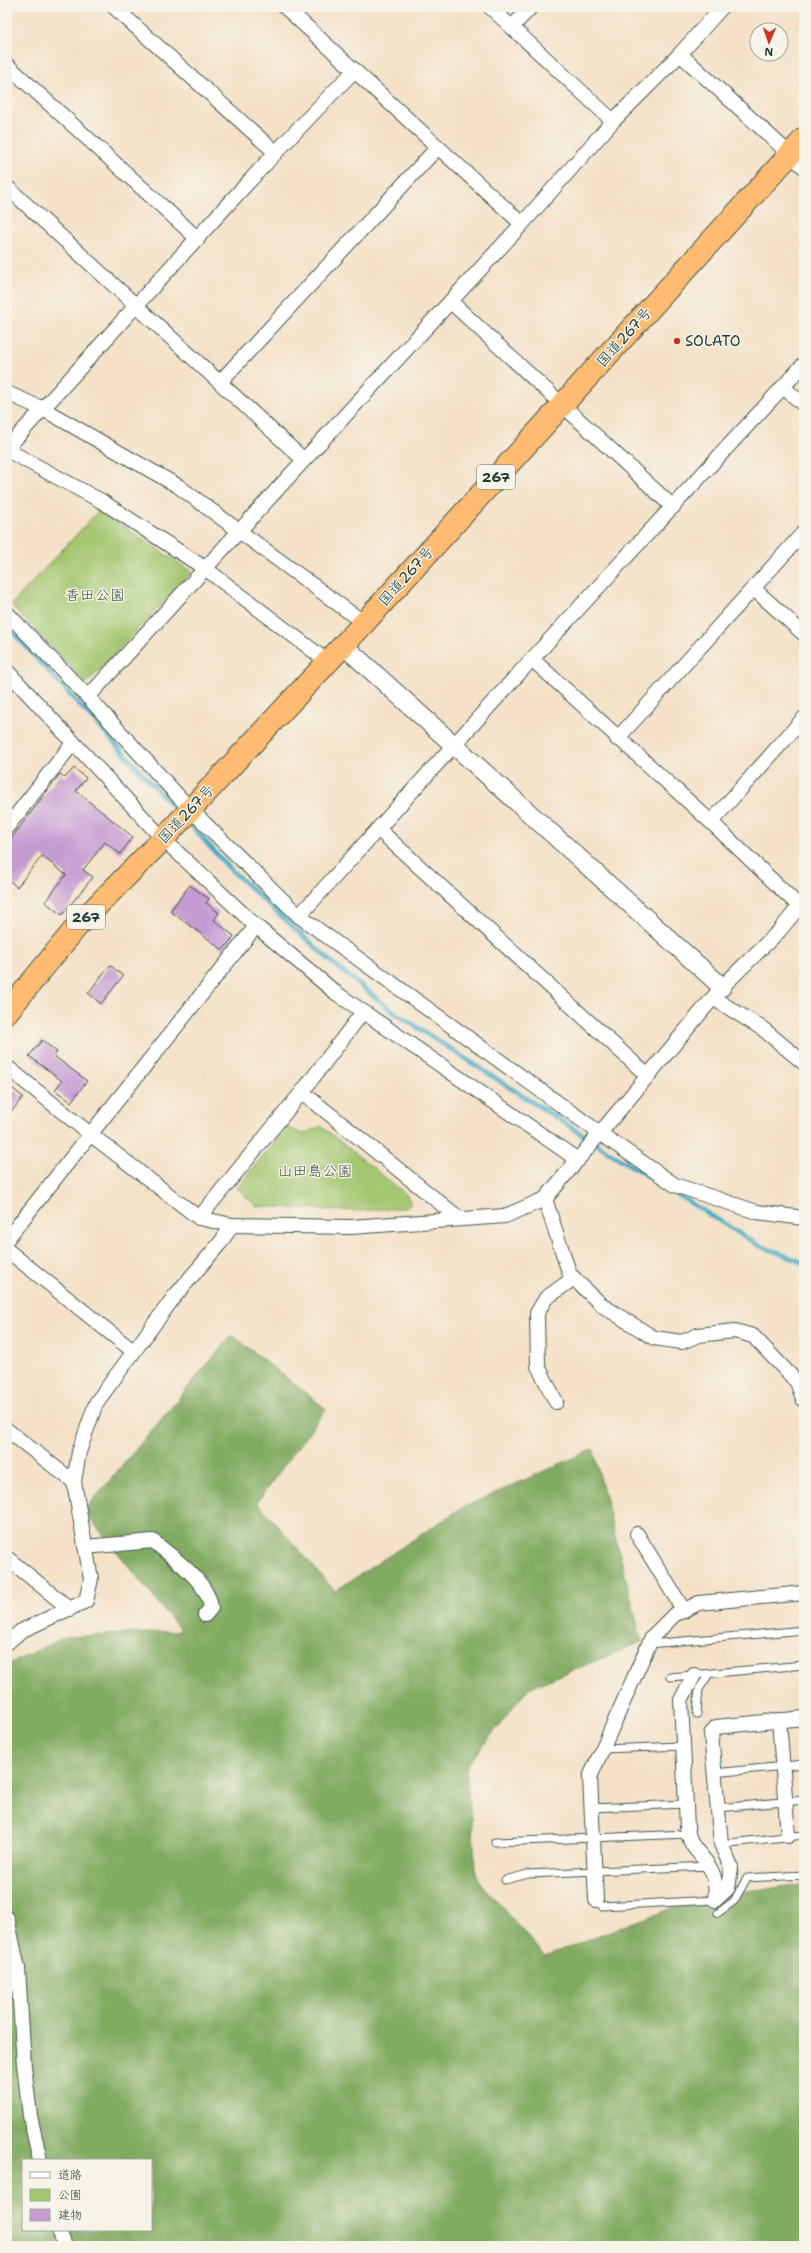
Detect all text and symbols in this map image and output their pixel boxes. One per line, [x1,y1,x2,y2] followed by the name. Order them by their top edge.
[749,22,789,62] north arrow
[764,44,773,59] text: N
[592,303,656,371] street label: 国道267号
[685,331,740,351] place label: SOLATO
[672,336,682,346] marker: SOLATO
[477,465,515,489] road number: 267
[374,542,438,610] street label: 国道267号
[65,585,125,605] park label: 香田公園
[153,780,219,848] street label: 国道267号
[67,905,105,929] road number: 267
[277,1161,353,1181] park label: 山田島公園
[22,2159,152,2231] legend
[58,2167,82,2183] text: 道路
[58,2187,82,2203] text: 公園
[58,2207,82,2223] text: 建物

